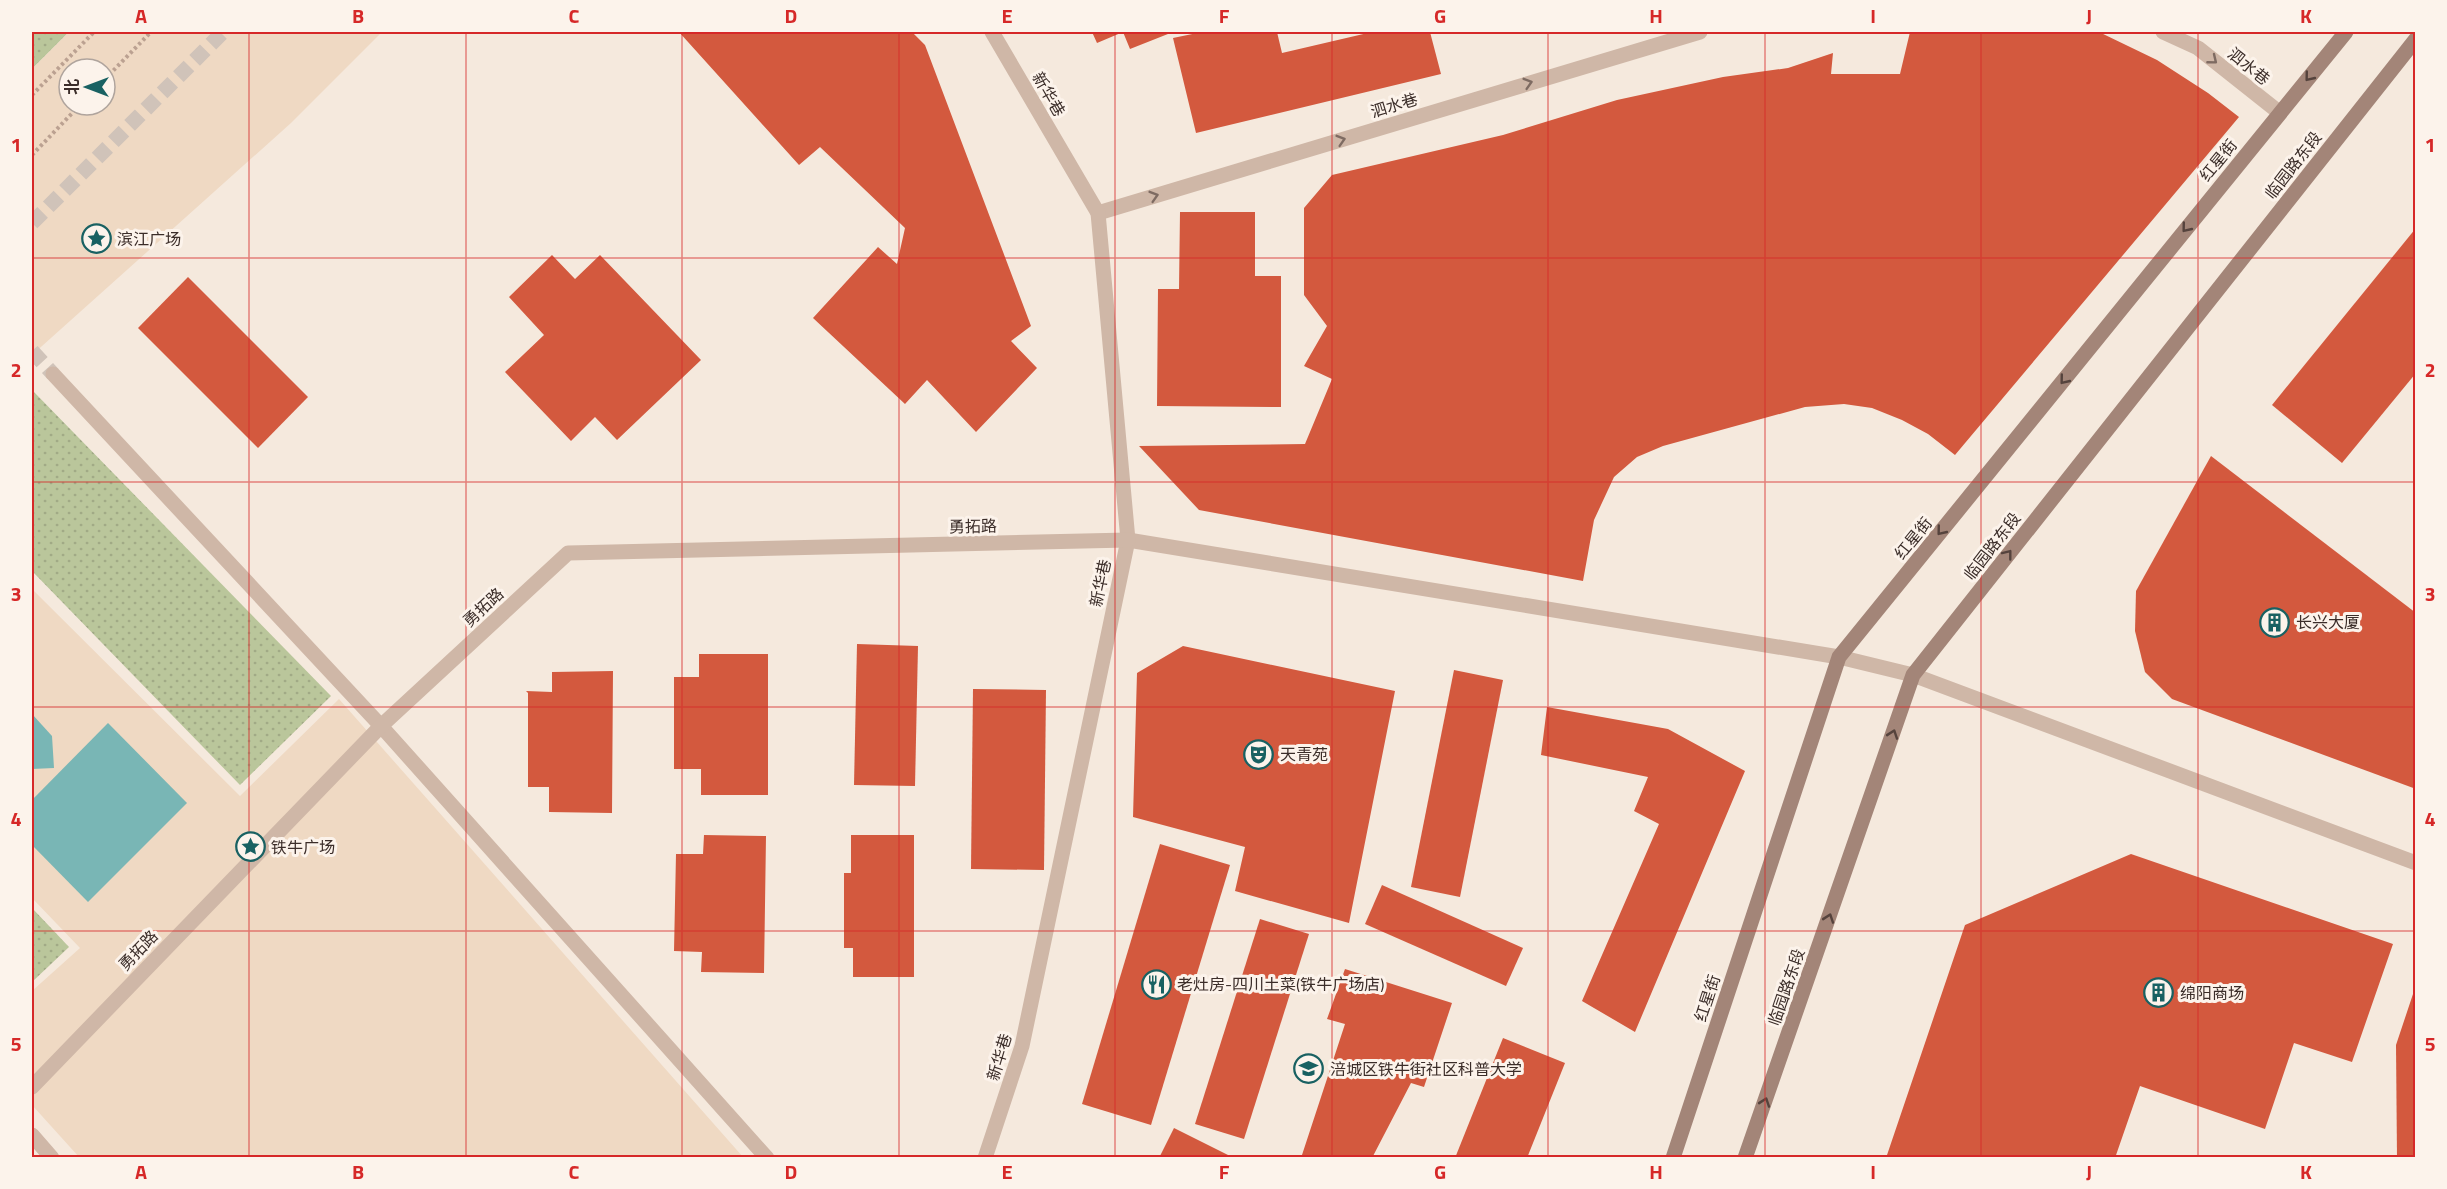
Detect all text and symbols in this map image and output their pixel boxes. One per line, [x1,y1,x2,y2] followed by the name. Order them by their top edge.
[135,0,147,31] text: A
[352,0,364,31] text: B
[569,0,580,31] text: C
[785,0,797,31] text: D
[1001,0,1013,31] text: E
[1219,0,1230,31] text: F
[1434,0,1446,31] text: G
[1649,0,1663,31] text: H
[1870,0,1876,31] text: I
[2086,0,2092,31] text: J
[2300,0,2312,31] text: K
[2223,42,2275,90] street label: 泗水巷
[2206,53,2217,64] one-way arrow
[57,57,117,117] north arrow
[1027,67,1071,121] street label: 新华巷
[2305,70,2316,81] one-way arrow
[1522,78,1533,90] one-way arrow
[60,79,84,95] text: 北
[1368,87,1420,123] street label: 泗水巷
[2259,126,2327,204] street label: 临园路东段
[10,129,22,160] text: 1
[2424,129,2436,160] text: 1
[2194,134,2242,186] street label: 红星街
[1335,135,1346,147] one-way arrow
[1148,191,1159,203] one-way arrow
[2183,222,2194,233] one-way arrow
[80,223,112,255] place icon: 滨江广场
[117,227,181,251] place label: 滨江广场
[10,354,22,385] text: 2
[2424,354,2436,385] text: 2
[2060,373,2071,384] one-way arrow
[1958,507,2026,585] street label: 临园路东段
[1889,512,1937,564] street label: 红星街
[949,514,997,538] street label: 勇拓路
[1937,525,1948,536] one-way arrow
[2001,550,2012,561] one-way arrow
[1083,557,1117,609] street label: 新华巷
[10,578,22,609] text: 3
[2424,578,2436,609] text: 3
[457,582,509,632] street label: 勇拓路
[2259,606,2291,638] building icon: 长兴大厦
[2296,610,2360,634] place label: 长兴大厦
[1885,729,1898,740] one-way arrow
[1243,738,1275,770] theatre icon: 天青苑
[1280,742,1328,766] place label: 天青苑
[10,803,22,834] text: 4
[2424,803,2436,834] text: 4
[234,831,266,863] place icon: 铁牛广场
[271,835,335,859] place label: 铁牛广场
[1821,913,1834,924] one-way arrow
[113,924,163,976] street label: 勇拓路
[1762,945,1810,1029] street label: 临园路东段
[1140,968,1172,1000] restaurant icon: 老灶房-四川土菜(铁牛广场店)
[1688,971,1726,1025] street label: 红星街
[1177,972,1384,996] place label: 老灶房-四川土菜(铁牛广场店)
[2143,977,2175,1009] building icon: 绵阳商场
[2180,981,2244,1005] place label: 绵阳商场
[10,1028,22,1059] text: 5
[2424,1028,2436,1059] text: 5
[981,1031,1017,1083] street label: 新华巷
[1293,1053,1325,1085] school or university icon: 涪城区铁牛街社区科普大学
[1330,1057,1522,1081] place label: 涪城区铁牛街社区科普大学
[1757,1097,1770,1108] one-way arrow
[135,1156,147,1187] text: A
[352,1156,364,1187] text: B
[569,1156,580,1187] text: C
[785,1156,797,1187] text: D
[1001,1156,1013,1187] text: E
[1219,1156,1230,1187] text: F
[1434,1156,1446,1187] text: G
[1649,1156,1663,1187] text: H
[1870,1156,1876,1187] text: I
[2086,1156,2092,1187] text: J
[2300,1156,2312,1187] text: K

